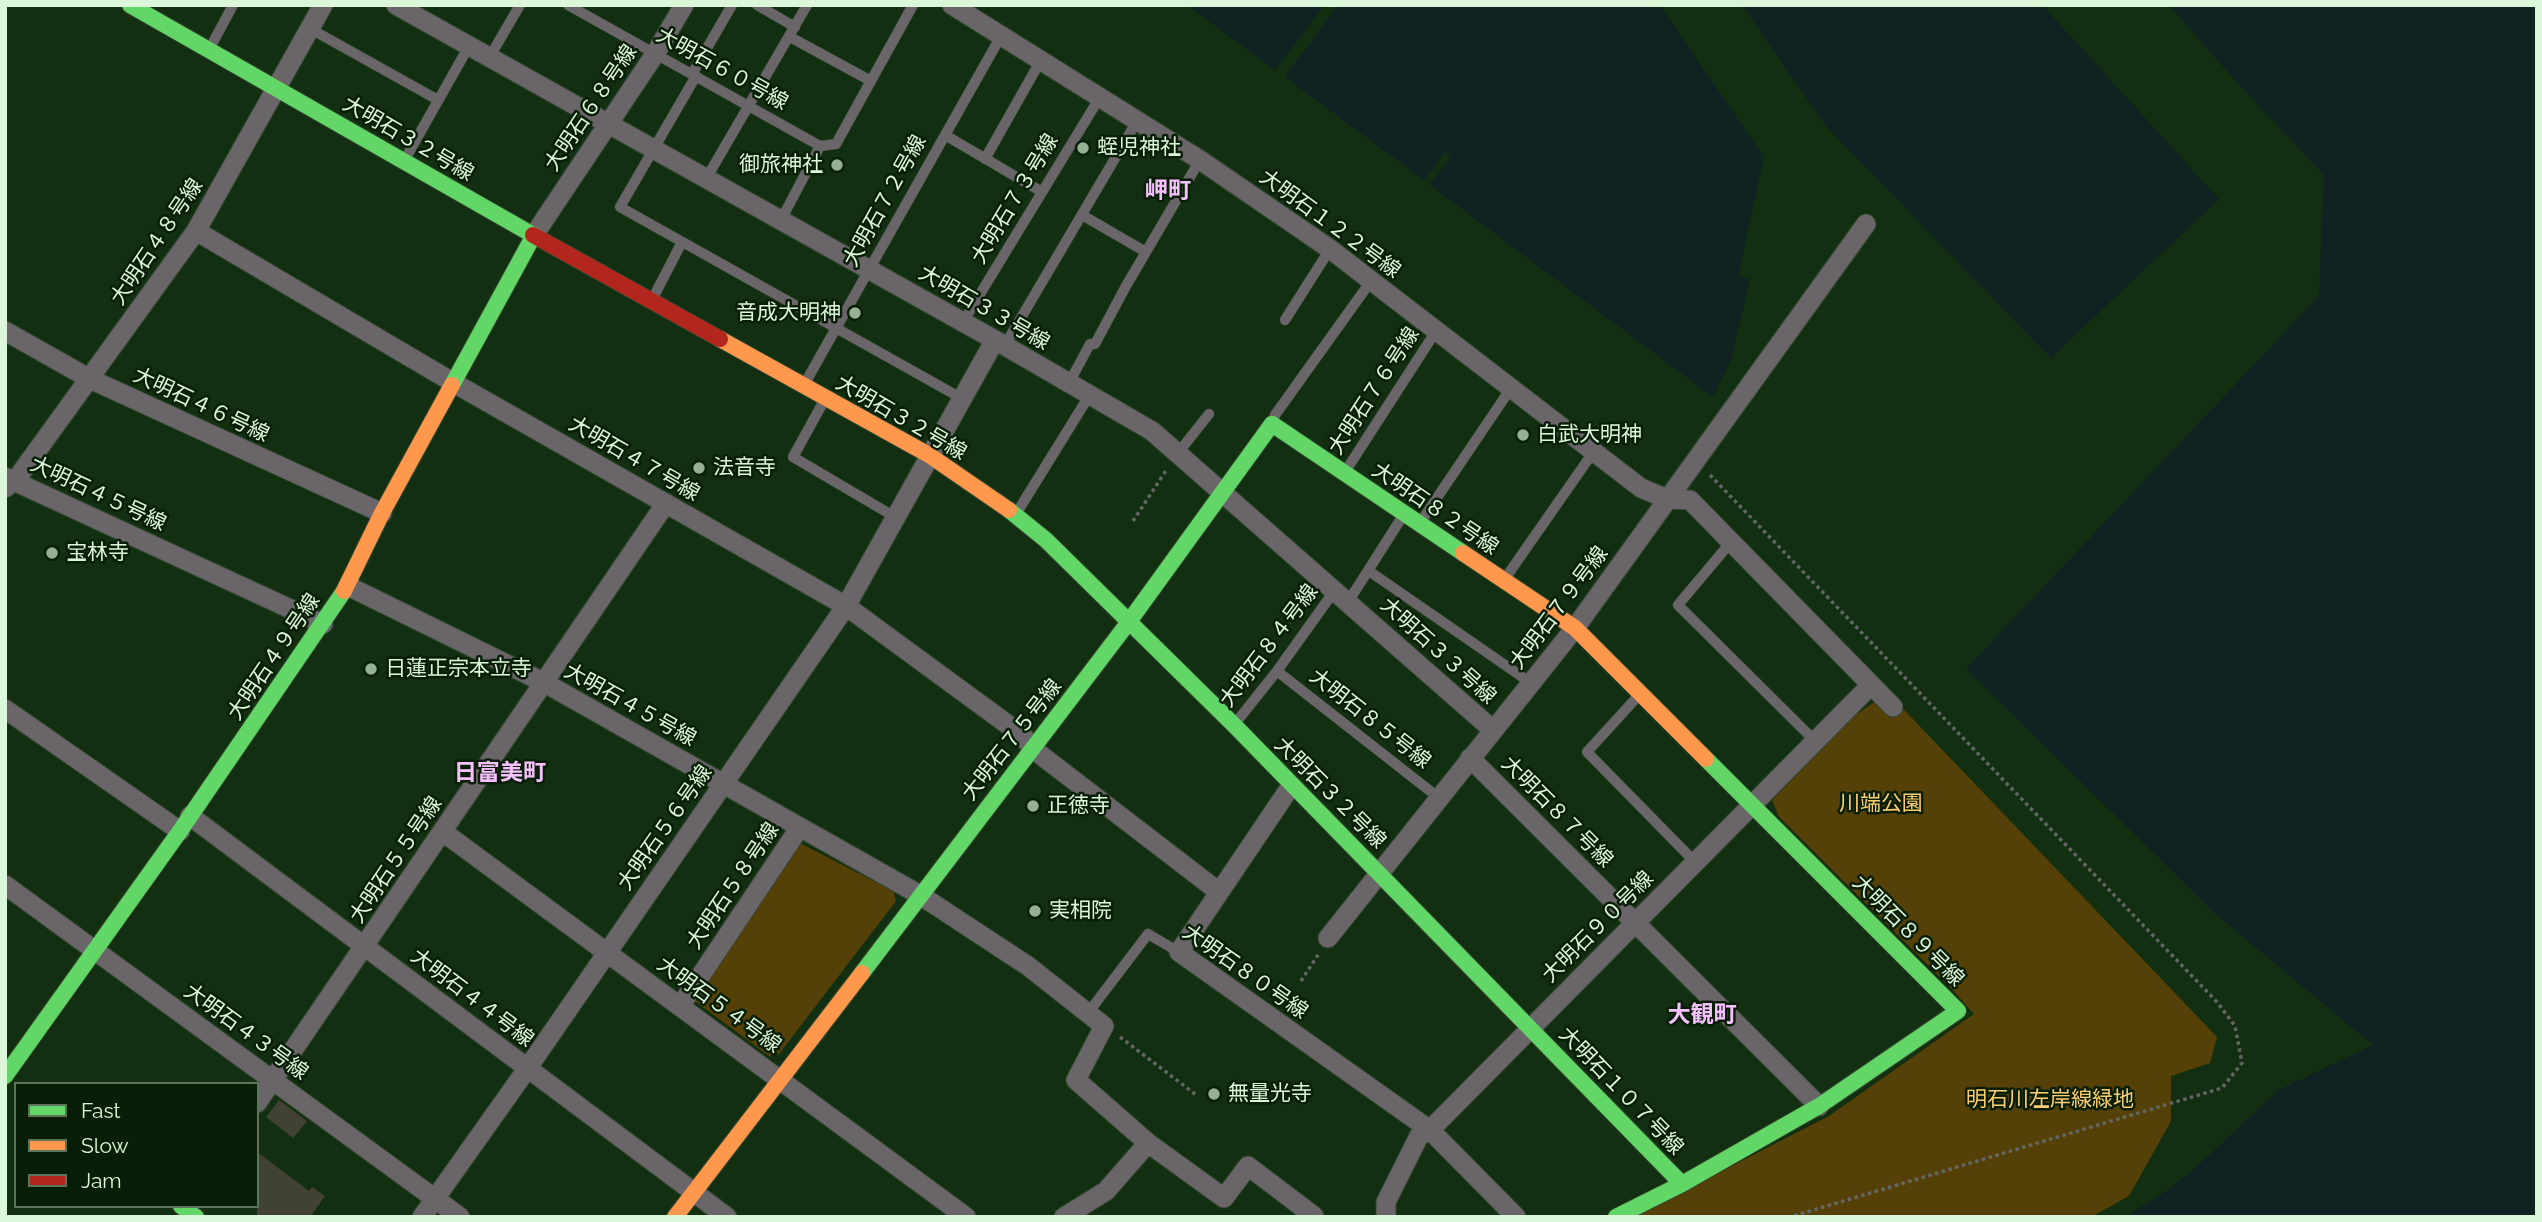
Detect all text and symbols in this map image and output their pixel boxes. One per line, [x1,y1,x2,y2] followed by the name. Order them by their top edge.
[652,22,792,116] street label: 大明石６０号線
[539,40,643,176] street label: 大明石６８号線
[338,91,478,187] street label: 大明石３２号線
[966,130,1064,268] street label: 大明石７３号線
[838,131,932,271] street label: 大明石７２号線
[1097,135,1181,161] place label: 蛭児神社
[1075,140,1091,156] marker: 蛭児神社
[739,152,823,178] place label: 御旅神社
[829,157,845,173] marker: 御旅神社
[1255,164,1405,284] street label: 大明石１２２号線
[105,174,209,310] street label: 大明石４８号線
[1145,177,1191,205] district label: 岬町
[914,260,1054,356] street label: 大明石３３号線
[736,300,841,326] place label: 音成大明神
[847,305,863,321] marker: 音成大明神
[1323,322,1425,460] street label: 大明石７６号線
[129,363,273,447] street label: 大明石４６号線
[831,370,971,466] street label: 大明石３２号線
[564,411,704,507] street label: 大明石４７号線
[1537,422,1642,448] place label: 白武大明神
[1515,427,1531,443] marker: 白武大明神
[26,452,170,536] street label: 大明石４５号線
[713,455,776,481] place label: 法音寺
[1367,457,1503,561] street label: 大明石８２号線
[691,460,707,476] marker: 法音寺
[66,540,129,566] place label: 宝林寺
[1505,542,1613,674] street label: 大明石７９号線
[44,545,60,561] marker: 宝林寺
[1215,580,1323,712] street label: 大明石８４号線
[222,589,326,725] street label: 大明石４９号線
[1375,592,1501,710] street label: 大明石３３号線
[385,656,532,682] place label: 日蓮正宗本立寺
[560,658,700,752] street label: 大明石４５号線
[363,661,379,677] marker: 日蓮正宗本立寺
[1304,664,1436,774] street label: 大明石８５号線
[957,674,1067,806] street label: 大明石７５号線
[1269,732,1391,854] street label: 大明石３２号線
[1496,751,1618,873] street label: 大明石８７号線
[454,759,546,787] district label: 日富美町
[613,761,717,895] street label: 大明石５６号線
[1839,791,1923,817] park label: 川端公園
[344,792,448,928] street label: 大明石５５号線
[1047,793,1110,819] place label: 正徳寺
[1025,798,1041,814] marker: 正徳寺
[681,818,785,954] street label: 大明石５８号線
[1537,866,1659,988] street label: 大明石９０号線
[1847,870,1969,992] street label: 大明石８９号線
[1049,898,1112,924] place label: 実相院
[1027,903,1043,919] marker: 実相院
[1178,920,1312,1024] street label: 大明石８０号線
[406,944,538,1052] street label: 大明石４４号線
[652,952,786,1058] street label: 大明石５４号線
[179,979,313,1085] street label: 大明石４３号線
[1668,1001,1736,1029] district label: 大観町
[1554,1022,1688,1160] street label: 大明石１０７号線
[1228,1081,1312,1107] place label: 無量光寺
[14,1082,259,1208] legend
[1206,1086,1222,1102] marker: 無量光寺
[1966,1087,2134,1113] park label: 明石川左岸線緑地
[81,1098,121,1123] text: Fast
[81,1133,129,1158] text: Slow
[81,1168,122,1193] text: Jam

